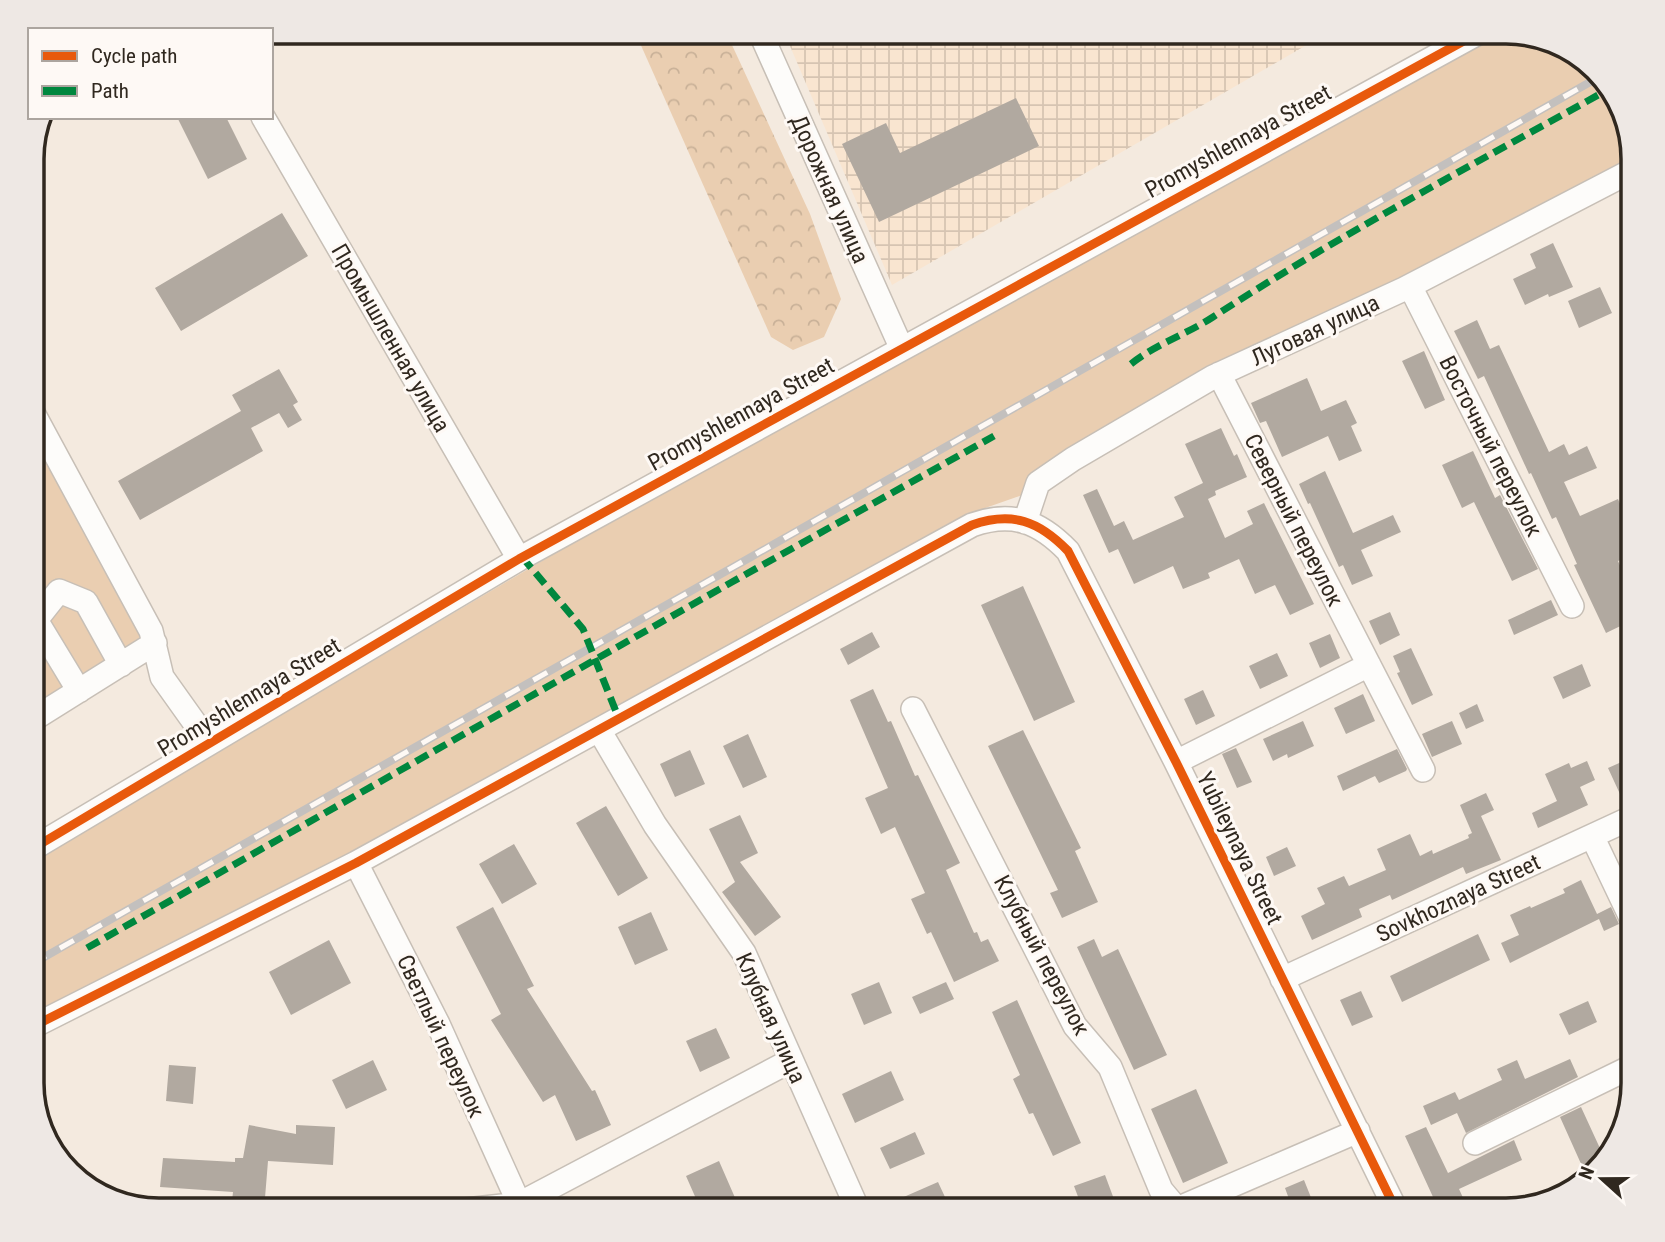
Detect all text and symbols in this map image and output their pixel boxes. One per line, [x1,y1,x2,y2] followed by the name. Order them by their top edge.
[28,28,273,119] legend
[91,44,177,68] text: Cycle path
[91,79,129,103] text: Path
[1141,79,1336,204] street label: Promyshlennaya Street
[785,111,874,267] street label: Дорожная улица
[326,239,455,437] street label: Промышленная улица
[1247,289,1384,372] street label: Луговая улица
[1433,351,1548,541] street label: Восточный переулок
[644,352,839,477] street label: Promyshlennaya Street
[1238,430,1349,611] street label: Северный переулок
[153,632,346,763] street label: Promyshlennaya Street
[1191,767,1288,929] street label: Yubileynaya Street
[1372,849,1544,948] street label: Sovkhoznaya Street
[988,871,1095,1040] street label: Клубный переулок
[730,949,811,1088] street label: Клубная улица
[391,951,490,1122] street label: Светлый переулок
[1567,1144,1637,1214] north arrow
[1574,1164,1599,1183] text: N

